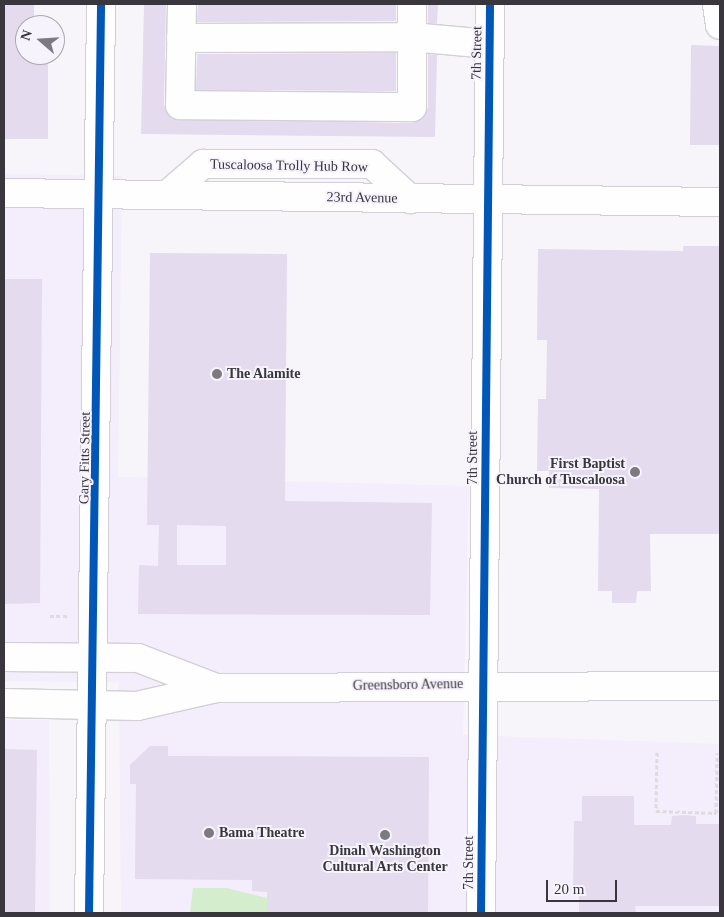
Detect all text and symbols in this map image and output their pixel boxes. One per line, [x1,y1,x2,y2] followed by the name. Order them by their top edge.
[15,15,65,65] north arrow
[468,26,486,80] street label: 7th Street
[18,28,35,43] text: N
[210,156,368,176] street label: Tuscaloosa Trolly Hub Row
[326,189,398,207] street label: 23rd Avenue
[227,366,301,382] place label: The Alamite
[211,368,223,380] marker: The Alamite
[76,412,94,504] street label: Gary Fitts Street
[465,431,481,485] street label: 7th Street
[496,456,625,488] place label: First Baptist Church of Tuscaloosa
[629,466,641,478] marker: First Baptist Church of Tuscaloosa
[352,676,464,694] street label: Greensboro Avenue
[219,825,305,841] place label: Bama Theatre
[203,827,215,839] marker: Bama Theatre
[379,829,391,841] marker: Dinah Washington Cultural Arts Center
[461,836,477,890] street label: 7th Street
[322,843,448,876] place label: Dinah Washington Cultural Arts Center
[549,870,620,902] scale bar
[554,881,584,897] text: 20 m

